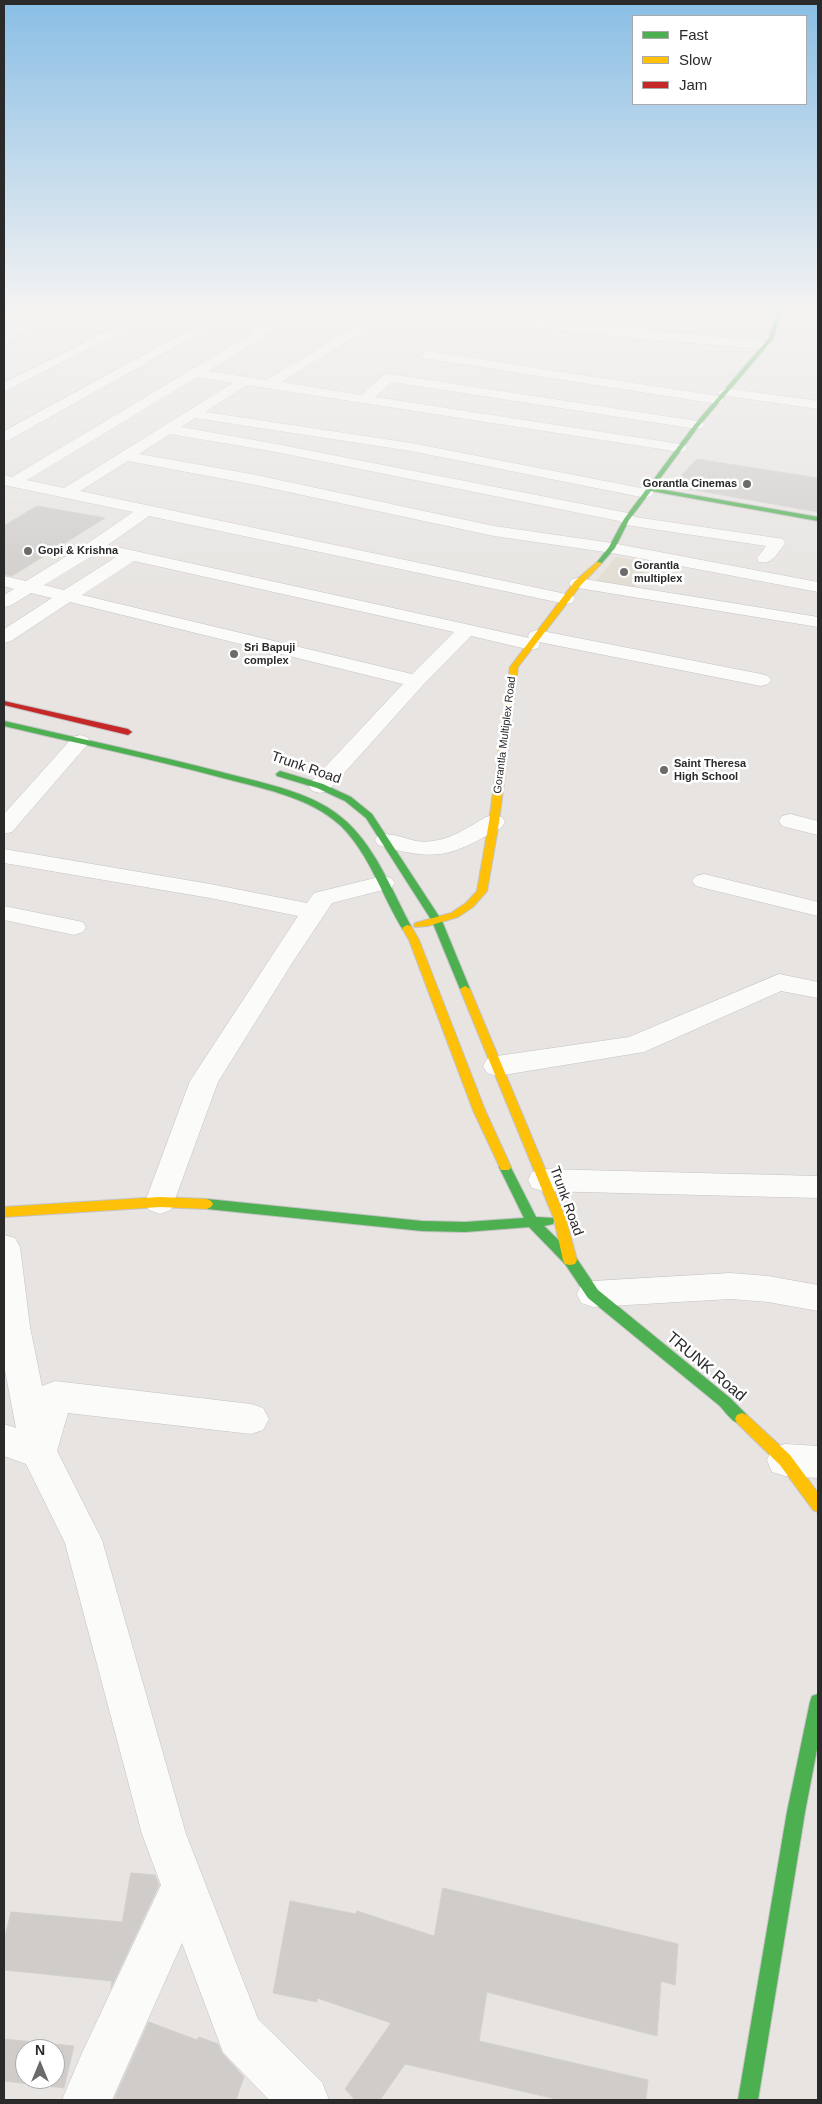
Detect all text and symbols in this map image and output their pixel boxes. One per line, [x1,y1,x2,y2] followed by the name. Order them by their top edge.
[632,15,807,105] legend
[679,26,708,43] text: Fast
[679,51,712,68] text: Slow
[679,76,707,93] text: Jam
[643,477,737,491] place label: Gorantla Cinemas
[741,478,753,490] marker: Gorantla Cinemas
[38,544,118,558] place label: Gopi & Krishna
[22,545,34,557] marker: Gopi & Krishna
[634,559,682,585] place label: Gorantla multiplex
[618,566,630,578] marker: Gorantla multiplex
[244,641,295,667] place label: Sri Bapuji complex
[228,648,240,660] marker: Sri Bapuji complex
[491,676,519,794] street label: Gorantla Multiplex Road
[269,748,343,788] street label: Trunk Road
[674,757,746,783] place label: Saint Theresa High School
[658,764,670,776] marker: Saint Theresa High School
[546,1164,586,1238] street label: Trunk Road
[662,1328,750,1406] street label: TRUNK Road
[15,2039,65,2089] north arrow
[35,2042,45,2058] text: N

